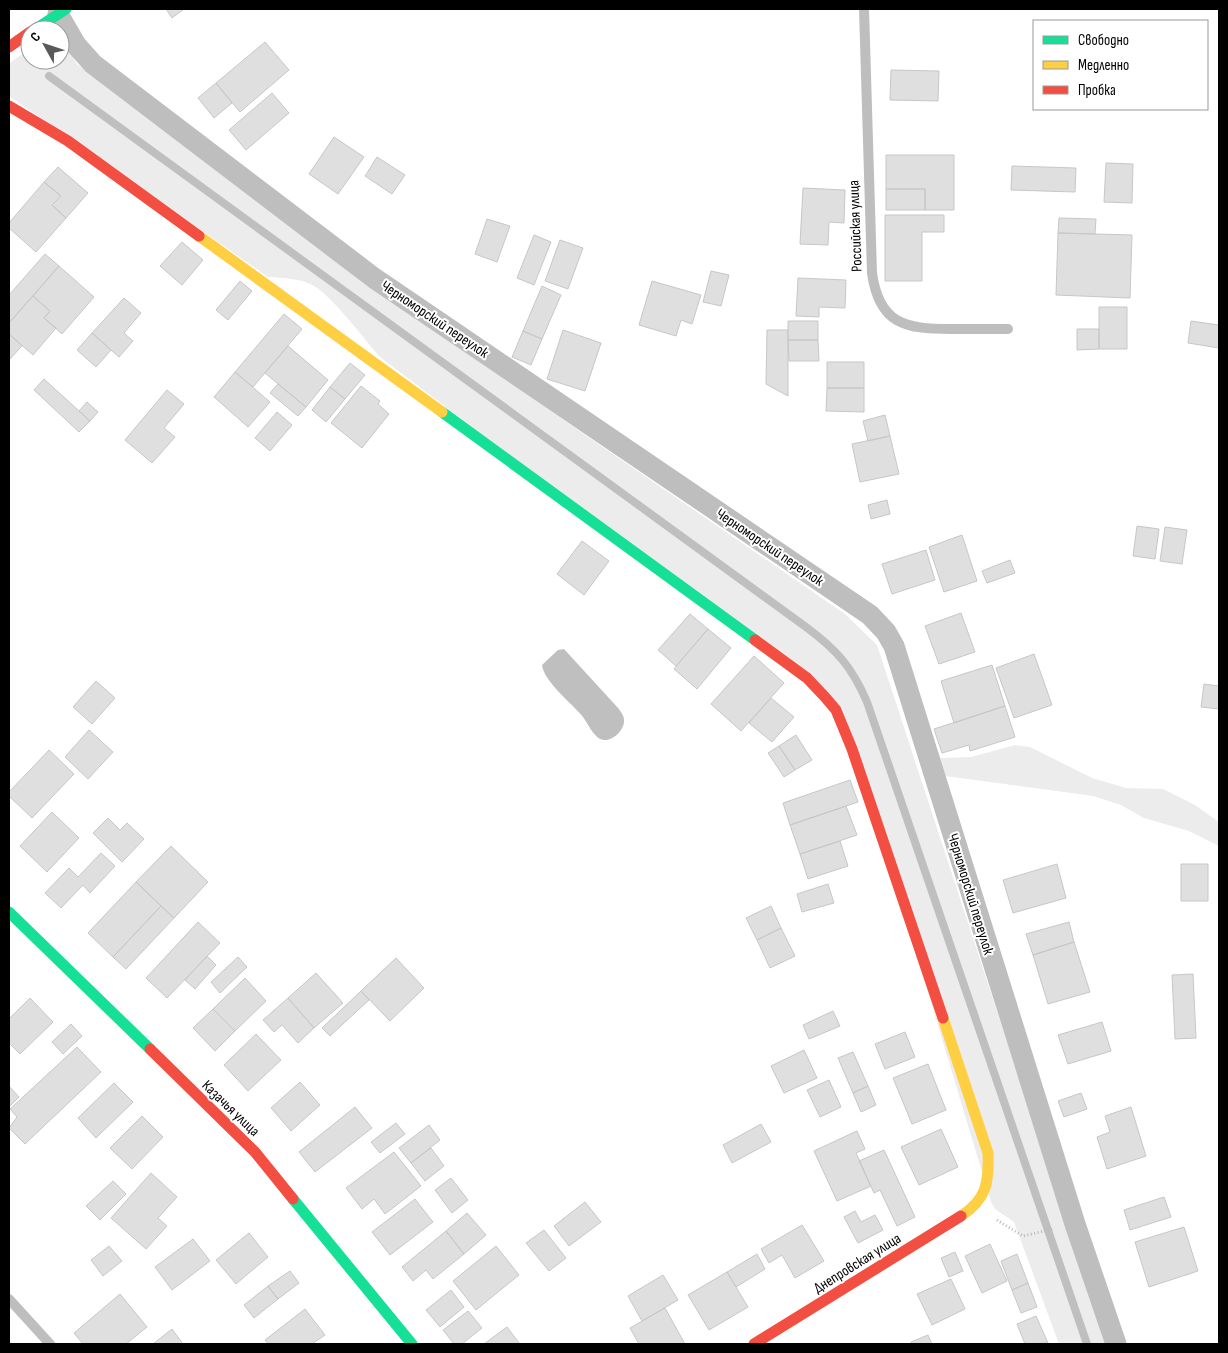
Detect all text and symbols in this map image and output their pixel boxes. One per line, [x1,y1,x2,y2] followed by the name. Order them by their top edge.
[20,20,70,70] north arrow
[1033,20,1208,110] legend
[27,29,44,45] text: С
[1078,31,1129,50] text: Свободно
[1078,56,1129,75] text: Медленно
[1078,81,1116,100] text: Пробка
[844,179,867,272] street label: Российская улица
[377,276,493,363] street label: Черноморский переулок
[712,504,828,591] street label: Черноморский переулок
[943,831,998,957] street label: Черноморский переулок
[198,1076,264,1141] street label: Казачья улица
[810,1229,905,1298] street label: Днепровская улица

